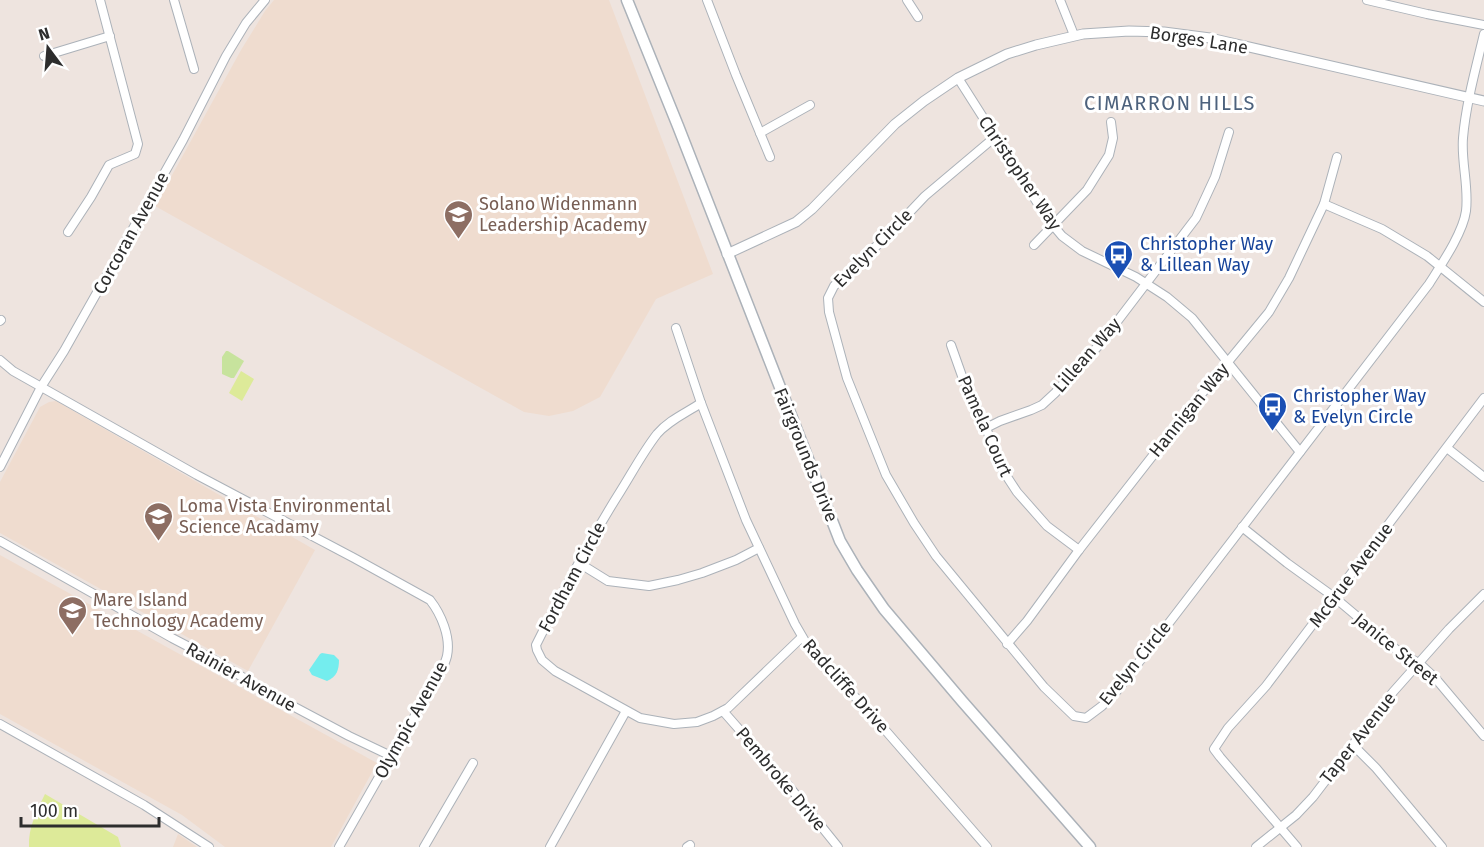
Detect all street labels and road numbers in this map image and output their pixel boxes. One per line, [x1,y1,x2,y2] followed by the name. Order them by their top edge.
[1148,21,1250,59] street label: Borges Lane
[974,112,1066,234] street label: Christopher Way
[88,168,174,298] street label: Corcoran Avenue
[829,204,917,292] street label: Evelyn Circle
[1049,313,1126,397] street label: Lillean Way
[1144,358,1234,462] street label: Hannigan Way
[953,372,1017,480] street label: Pamela Court
[769,385,843,525] street label: Fairgrounds Drive
[534,518,610,636] street label: Fordham Circle
[1304,518,1398,632] street label: McGrue Avenue
[1349,608,1443,690] street label: Janice Street
[1094,616,1176,710] street label: Evelyn Circle
[798,634,894,738] street label: Radcliffe Drive
[182,638,300,716] street label: Rainier Avenue
[370,658,452,782] street label: Olympic Avenue
[1315,688,1401,788] street label: Taper Avenue
[731,723,831,835] street label: Pembroke Drive

